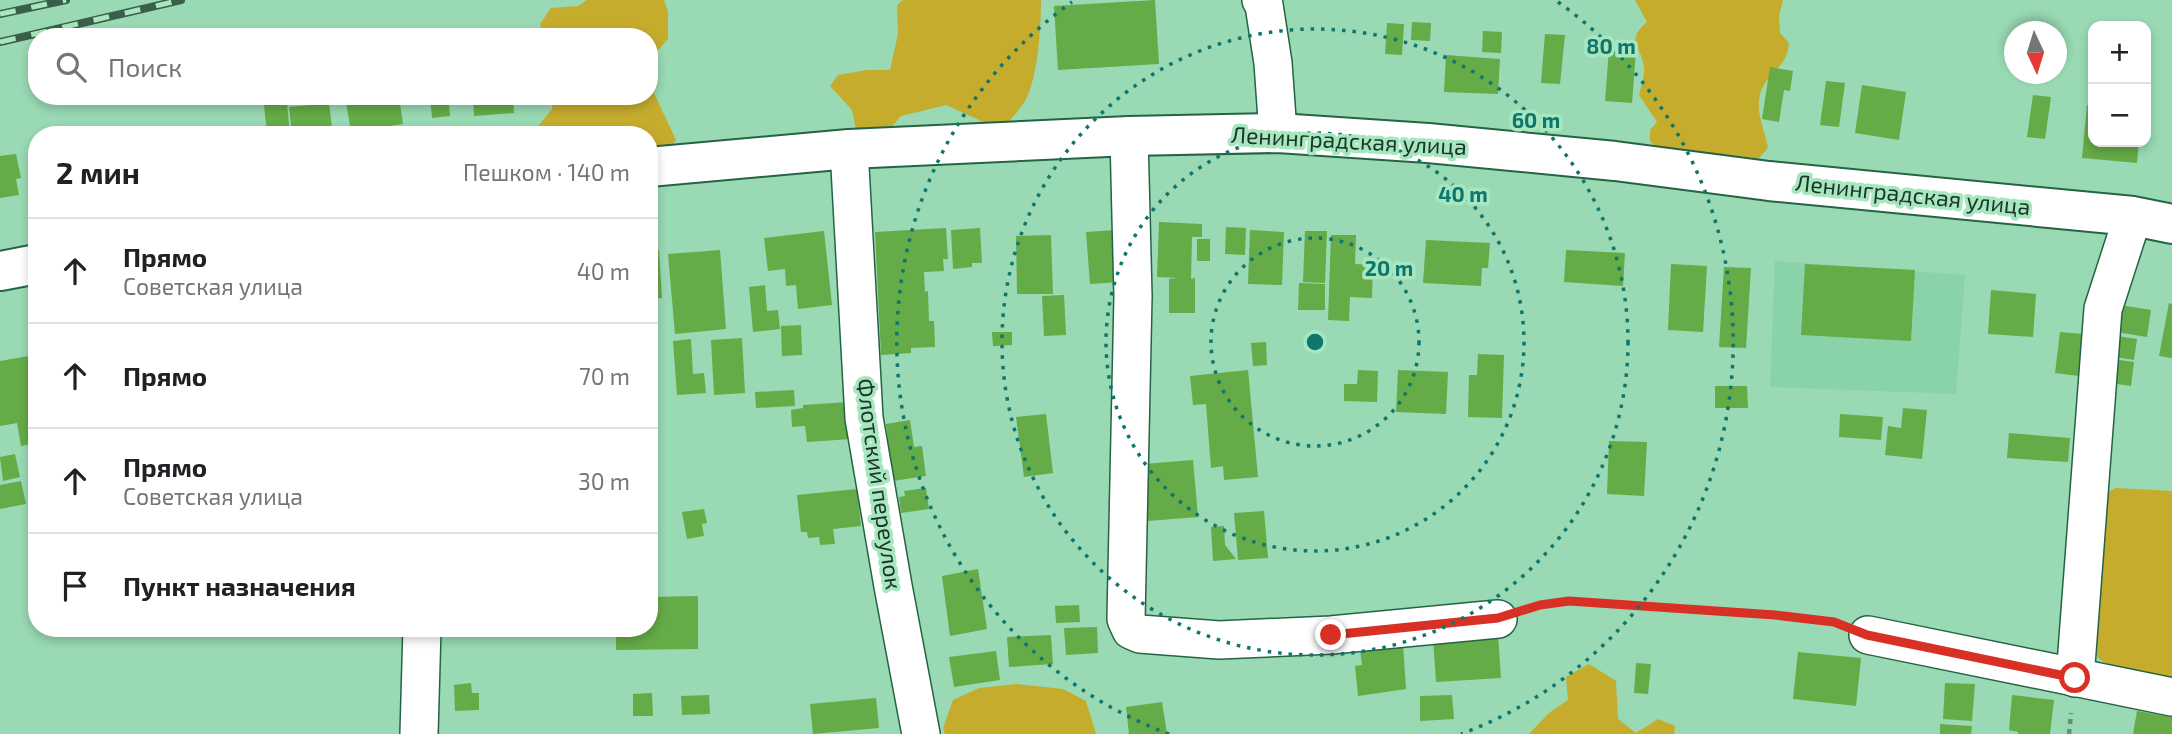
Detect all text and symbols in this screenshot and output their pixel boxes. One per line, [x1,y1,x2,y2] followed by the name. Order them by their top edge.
[2004,21,2067,84] north arrow
[2088,21,2151,147] map controls
[2088,21,2151,84] button: +
[28,28,658,105] search box
[1586,33,1636,58] text: 80 m
[52,48,90,86] icon: search
[108,51,182,82] text: Поиск
[2088,84,2151,147] button: −
[1512,107,1560,132] text: 60 m
[1230,120,1468,161] street label: Ленинградская улица
[56,154,140,190] text: 2 мин
[463,158,630,186] text: Пешком · 140 m
[1794,168,2032,221] street label: Ленинградская улица
[1438,181,1488,206] text: 40 m
[123,241,207,272] text: Прямо
[56,252,94,290] icon: ahead
[1365,255,1413,280] text: 20 m
[577,257,630,285] text: 40 m
[123,272,303,300] text: Советская улица
[1303,330,1327,354] centre of rings
[56,357,94,395] icon: ahead
[123,360,207,391] text: Прямо
[579,362,630,390] text: 70 m
[850,377,909,591] street label: Флотский переулок
[123,451,207,482] text: Прямо
[56,462,94,500] icon: ahead
[578,467,630,495] text: 30 m
[123,482,303,510] text: Советская улица
[56,567,94,605] icon: arrive
[123,570,356,601] text: Пункт назначения
[1315,619,1346,650] route end
[2059,662,2090,693] route start

